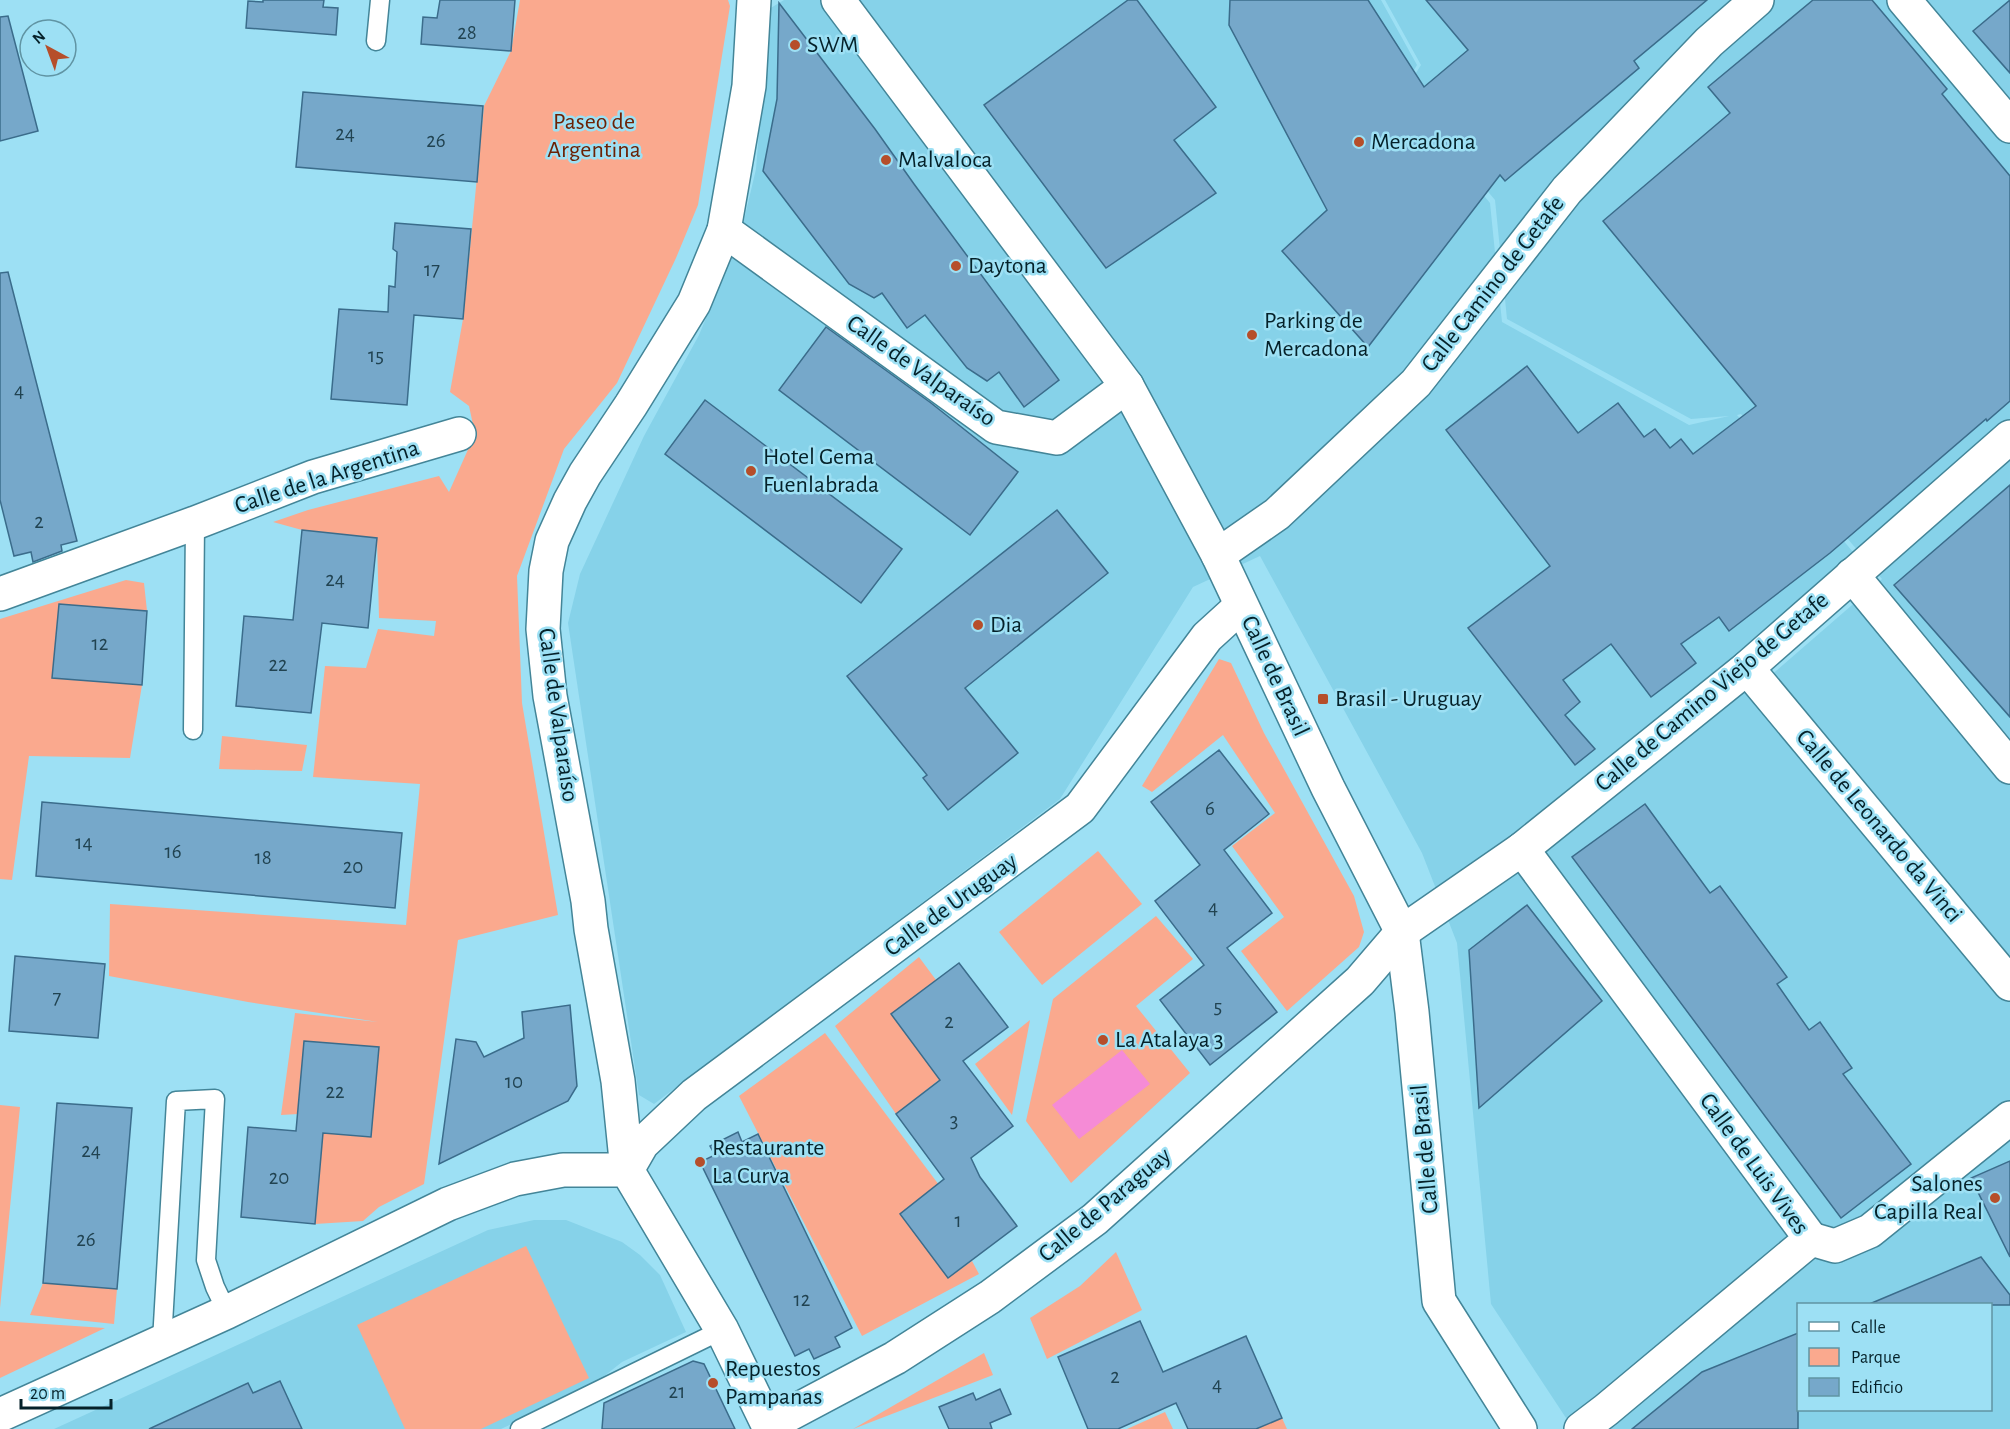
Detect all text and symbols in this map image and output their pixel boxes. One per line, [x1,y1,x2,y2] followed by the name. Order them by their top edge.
[18,18,78,78] north arrow
[457,22,477,43] house number: 28
[29,28,48,47] text: N
[807,33,858,57] place label: SWM
[788,38,802,52] marker: SWM
[547,110,641,162] park label: Paseo de Argentina
[335,123,355,144] house number: 24
[426,130,446,151] house number: 26
[1371,130,1476,154] place label: Mercadona
[1352,135,1366,149] marker: Mercadona
[898,148,992,172] place label: Malvaloca
[879,153,893,167] marker: Malvaloca
[1417,192,1569,376] street label: Calle Camino de Getafe
[968,254,1047,278] place label: Daytona
[424,259,440,280] house number: 17
[949,259,963,273] marker: Daytona
[1264,309,1369,361] place label: Parking de Mercadona
[842,311,1000,431] street label: Calle de Valparaíso
[1245,328,1259,342] marker: Parking de Mercadona
[368,345,384,366] house number: 15
[14,380,24,401] house number: 4
[232,436,422,518] street label: Calle de la Argentina
[763,445,879,497] place label: Hotel Gema Fuenlabrada
[744,464,758,478] marker: Hotel Gema Fuenlabrada
[34,511,44,532] house number: 2
[325,569,345,590] house number: 24
[1591,588,1833,796] street label: Calle de Camino Viejo de Getafe
[1237,612,1313,740] street label: Calle de Brasil
[990,613,1022,637] place label: Dia
[971,618,985,632] marker: Dia
[534,627,582,803] street label: Calle de Valparaíso
[92,633,108,654] house number: 12
[268,654,288,675] house number: 22
[1335,687,1482,711] place label: Brasil - Uruguay
[1316,692,1330,706] marker: Brasil - Uruguay
[1792,725,1966,927] street label: Calle de Leonardo da Vinci
[1205,798,1215,819] house number: 6
[75,832,93,853] house number: 14
[164,841,182,862] house number: 16
[254,847,272,868] house number: 18
[880,849,1022,961] street label: Calle de Uruguay
[343,856,363,877] house number: 20
[1208,897,1218,918] house number: 4
[53,987,62,1008] house number: 7
[1214,996,1222,1017] house number: 5
[944,1011,954,1032] house number: 2
[1115,1028,1224,1052] place label: La Atalaya 3
[1096,1033,1110,1047] marker: La Atalaya 3
[505,1071,523,1092] house number: 10
[325,1081,345,1102] house number: 22
[1407,1083,1443,1215] street label: Calle de Brasil
[1695,1089,1813,1239] street label: Calle de Luis Vives
[950,1110,958,1131] house number: 3
[712,1136,824,1188] place label: Restaurante La Curva
[81,1140,101,1161] house number: 24
[1034,1143,1176,1267] street label: Calle de Paraguay
[693,1155,707,1169] marker: Restaurante La Curva
[269,1167,289,1188] house number: 20
[1874,1172,1983,1224] place label: Salones Capilla Real
[1988,1191,2002,1205] marker: Salones Capilla Real
[954,1210,962,1231] house number: 1
[76,1229,96,1250] house number: 26
[794,1289,810,1310] house number: 12
[1797,1303,1992,1411] legend
[1851,1319,1886,1337] text: Calle
[1851,1349,1900,1367] text: Parque
[725,1357,822,1409] place label: Repuestos Pampanas
[1110,1366,1120,1387] house number: 2
[21,1372,111,1410] scale bar
[1212,1374,1222,1395] house number: 4
[706,1376,720,1390] marker: Repuestos Pampanas
[1851,1379,1903,1397] text: Edificio
[669,1381,685,1402] house number: 21
[30,1385,65,1403] text: 20 m

